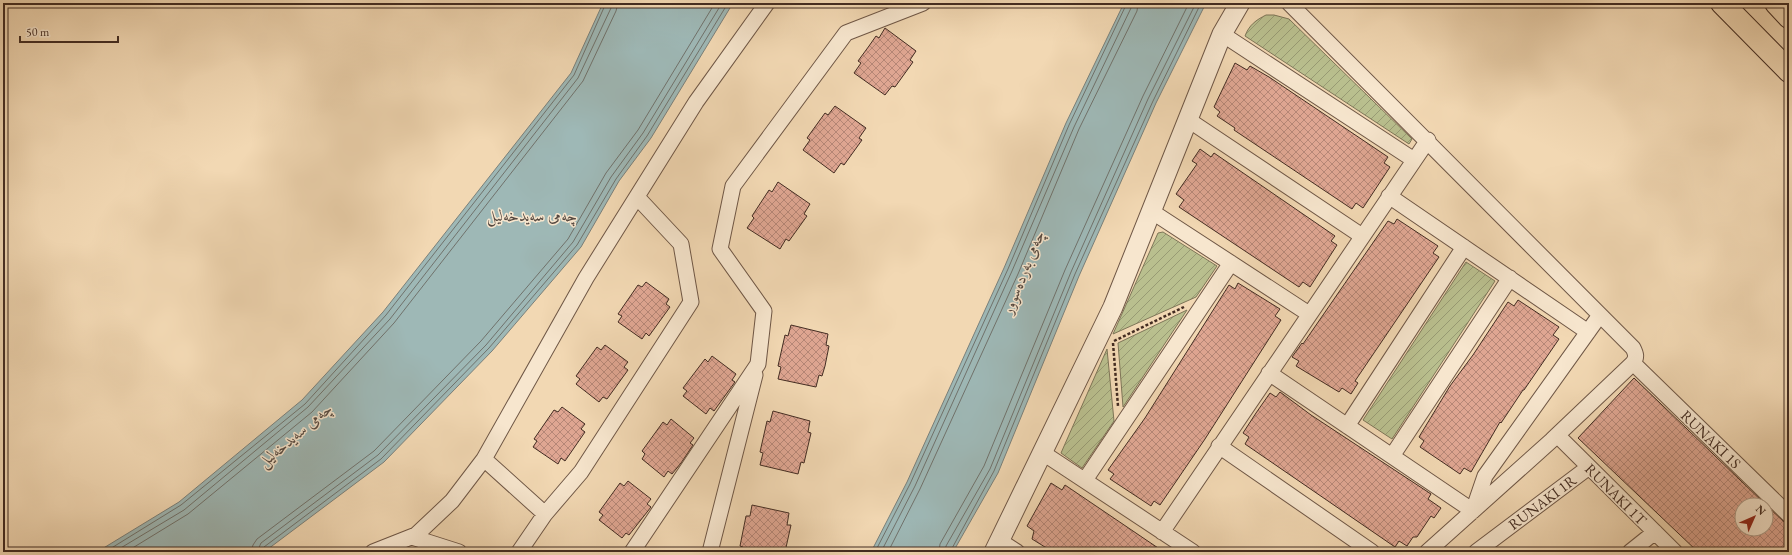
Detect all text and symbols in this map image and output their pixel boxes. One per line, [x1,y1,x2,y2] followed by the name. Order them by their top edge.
[20,18,118,44] scale bar
[26,24,50,40] text: 50 m
[486,205,578,227] water label: چەمی سەیدخەلیل
[996,227,1050,318] water label: چەمی بەردەسوور
[253,398,337,473] water label: چەمی سەیدخەلیل
[1677,406,1745,472] street label: RUNAKI 1S
[1581,459,1652,530] street label: RUNAKI 1T
[1504,470,1580,534] street label: RUNAKI 1R
[1734,497,1774,537] north arrow
[1753,502,1769,518] text: N

